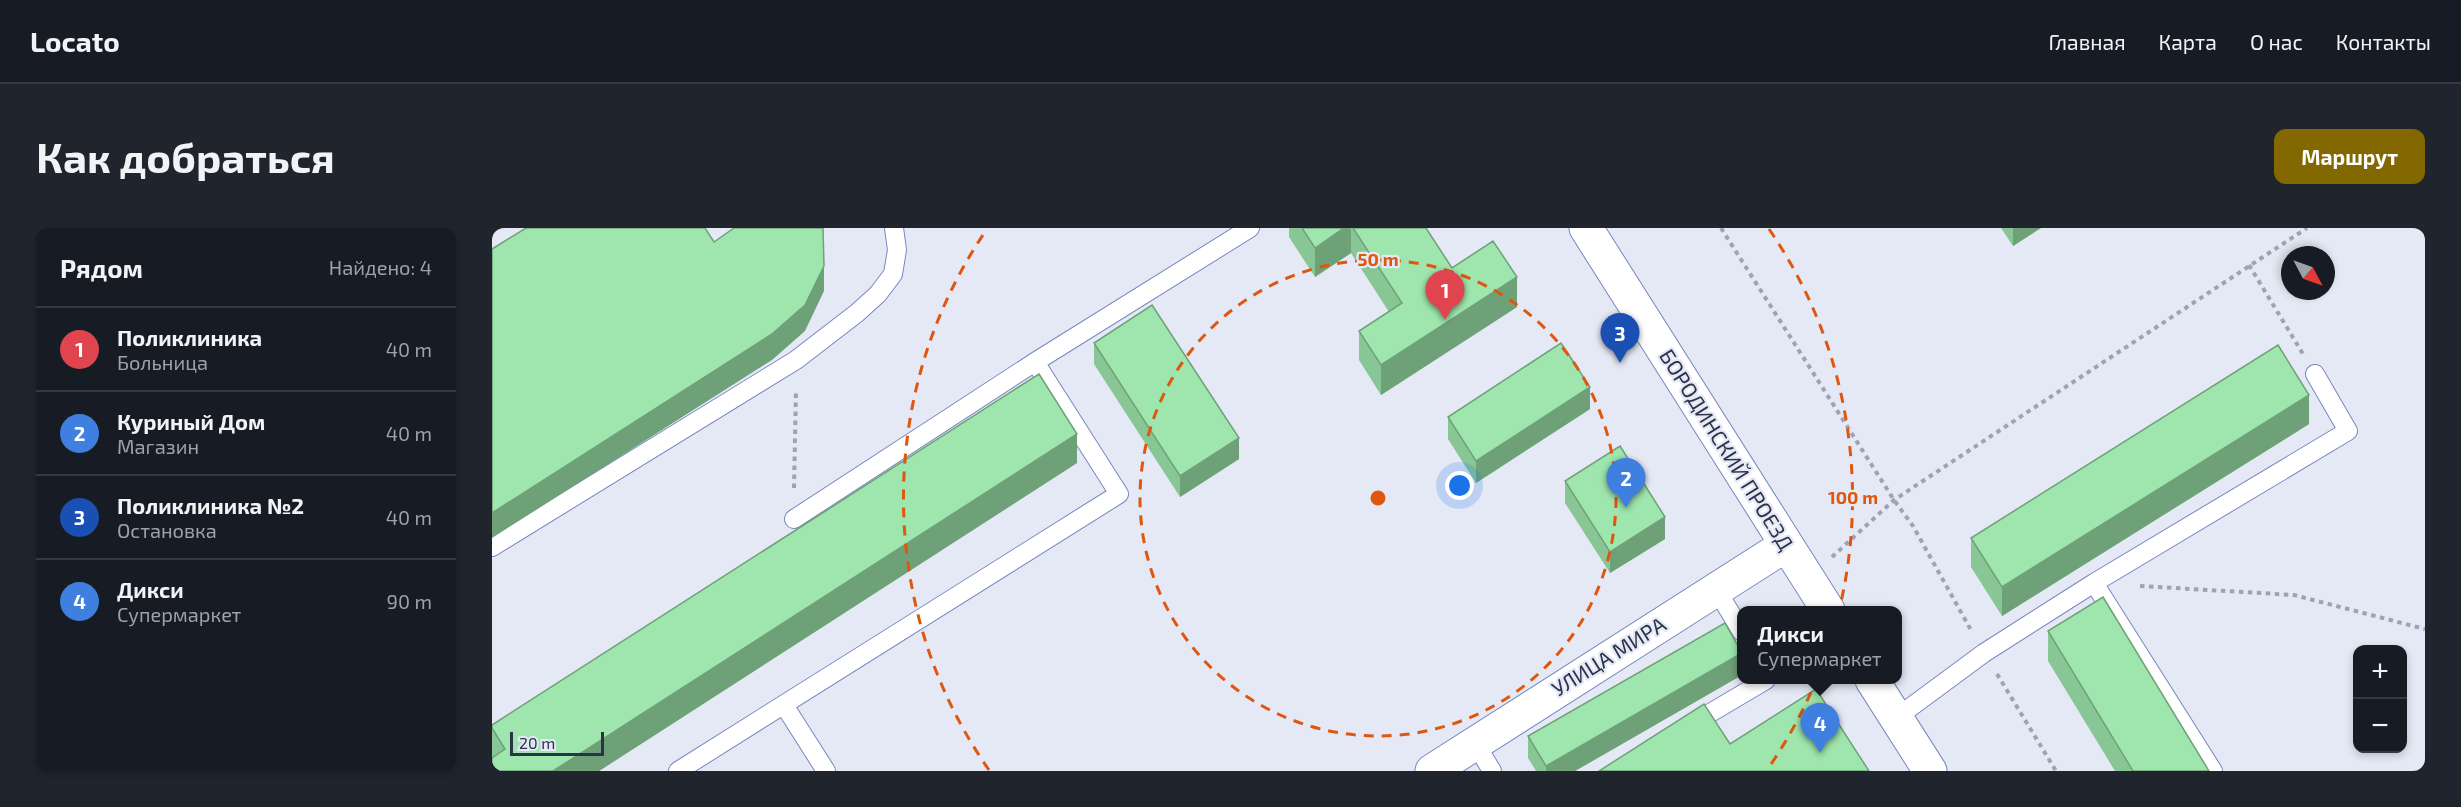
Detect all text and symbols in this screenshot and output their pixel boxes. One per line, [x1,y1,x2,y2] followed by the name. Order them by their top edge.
[30,24,120,58] text: Locato
[2049,29,2126,54] text: Главная
[2159,29,2217,54] text: Карта
[2250,29,2303,54] text: О нас
[2336,29,2431,54] text: Контакты
[2274,129,2425,184] button: Маршрут
[36,131,335,181] text: Как добраться
[2281,246,2335,300] north arrow
[1357,248,1399,270] text: 50 m
[60,252,143,283] text: Рядом
[329,255,432,279] text: Найдено: 4
[1426,270,1464,320] pin: 1
[1600,314,1640,363] pin: 3
[117,324,262,350] text: Поликлиника
[75,337,84,361] text: 1
[386,337,432,361] text: 40 m
[1655,344,1799,554] street label: БОРОДИНСКИЙ ПРОЕЗД
[117,350,208,374] text: Больница
[117,408,265,434] text: Куриный Дом
[74,421,85,445] text: 2
[386,421,432,445] text: 40 m
[117,434,199,458] text: Магазин
[1606,458,1646,508] pin: 2
[1445,471,1474,500] your location
[1828,486,1878,508] text: 100 m
[1368,488,1388,508] centre of rings
[117,492,304,518] text: Поликлиника №2
[74,505,85,529] text: 3
[386,505,432,529] text: 40 m
[117,518,217,542] text: Остановка
[117,576,184,602] text: Дикси
[73,589,86,613] text: 4
[387,589,432,613] text: 90 m
[117,602,241,626] text: Супермаркет
[1737,606,1902,684] popup
[1547,611,1670,701] street label: УЛИЦА МИРА
[1757,620,1824,646] text: Дикси
[2353,645,2407,753] map controls
[2353,645,2407,699] button: +
[1757,646,1882,670] text: Супермаркет
[2353,699,2407,753] button: −
[1800,704,1840,753] pin: 4
[510,729,604,756] scale bar
[519,733,555,752] text: 20 m

